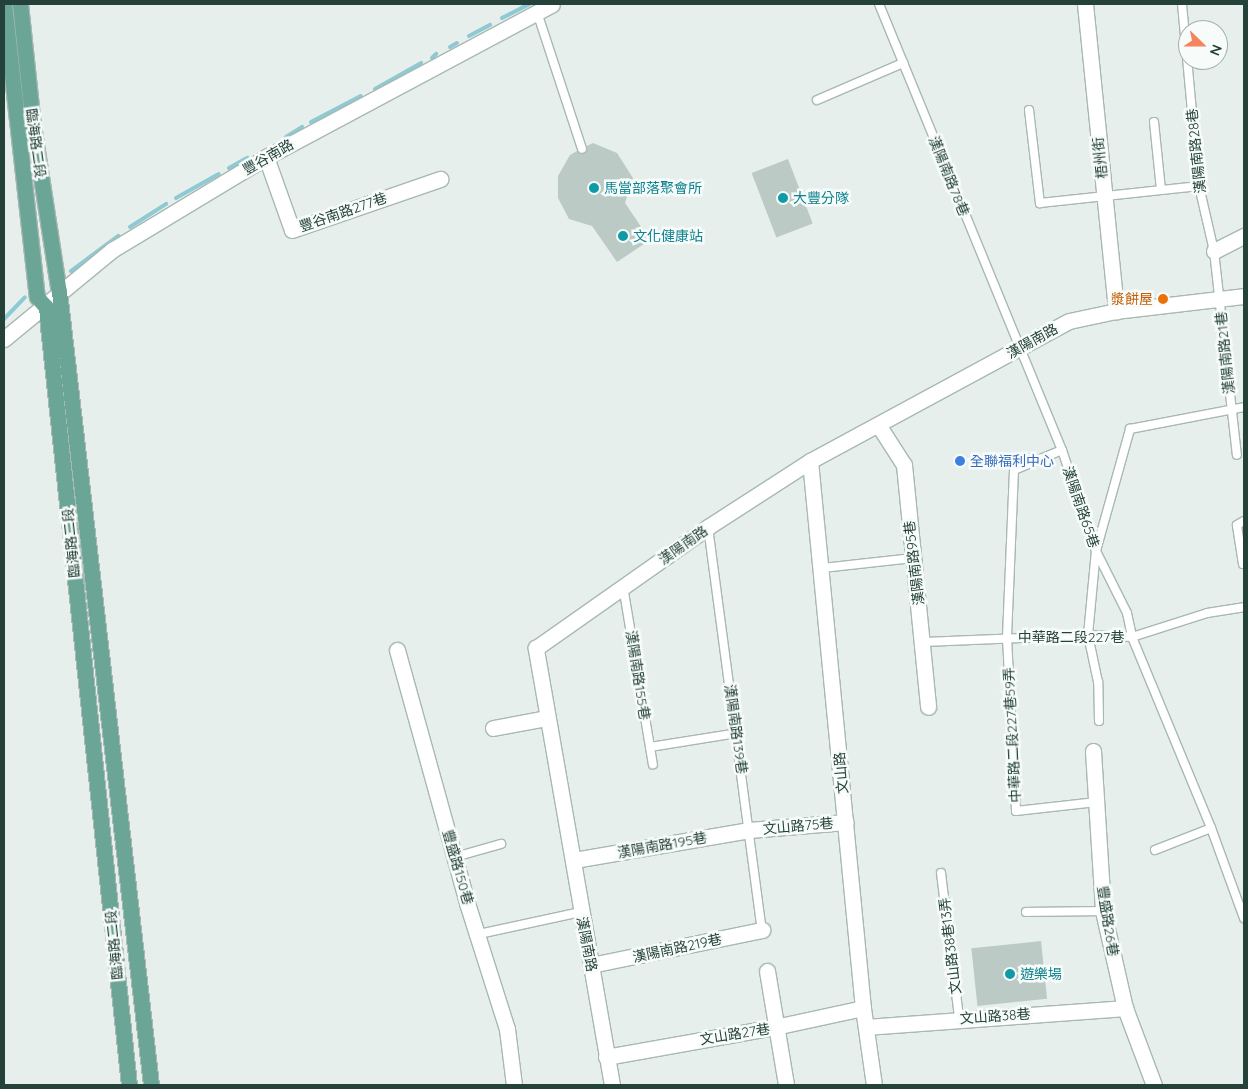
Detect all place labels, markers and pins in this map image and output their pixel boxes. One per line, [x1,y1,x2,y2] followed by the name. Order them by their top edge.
[604,180,702,196] place label: 馬當部落聚會所
[588,182,600,194] marker: 馬當部落聚會所
[793,190,849,206] place label: 大豐分隊
[777,192,789,204] marker: 大豐分隊
[633,228,703,244] place label: 文化健康站
[617,230,629,242] marker: 文化健康站
[1111,291,1153,307] place label: 漿餅屋
[1157,293,1169,305] marker: 漿餅屋
[970,453,1054,469] place label: 全聯福利中心
[954,455,966,467] marker: 全聯福利中心
[1020,966,1062,982] place label: 遊樂場
[1004,968,1016,980] marker: 遊樂場

